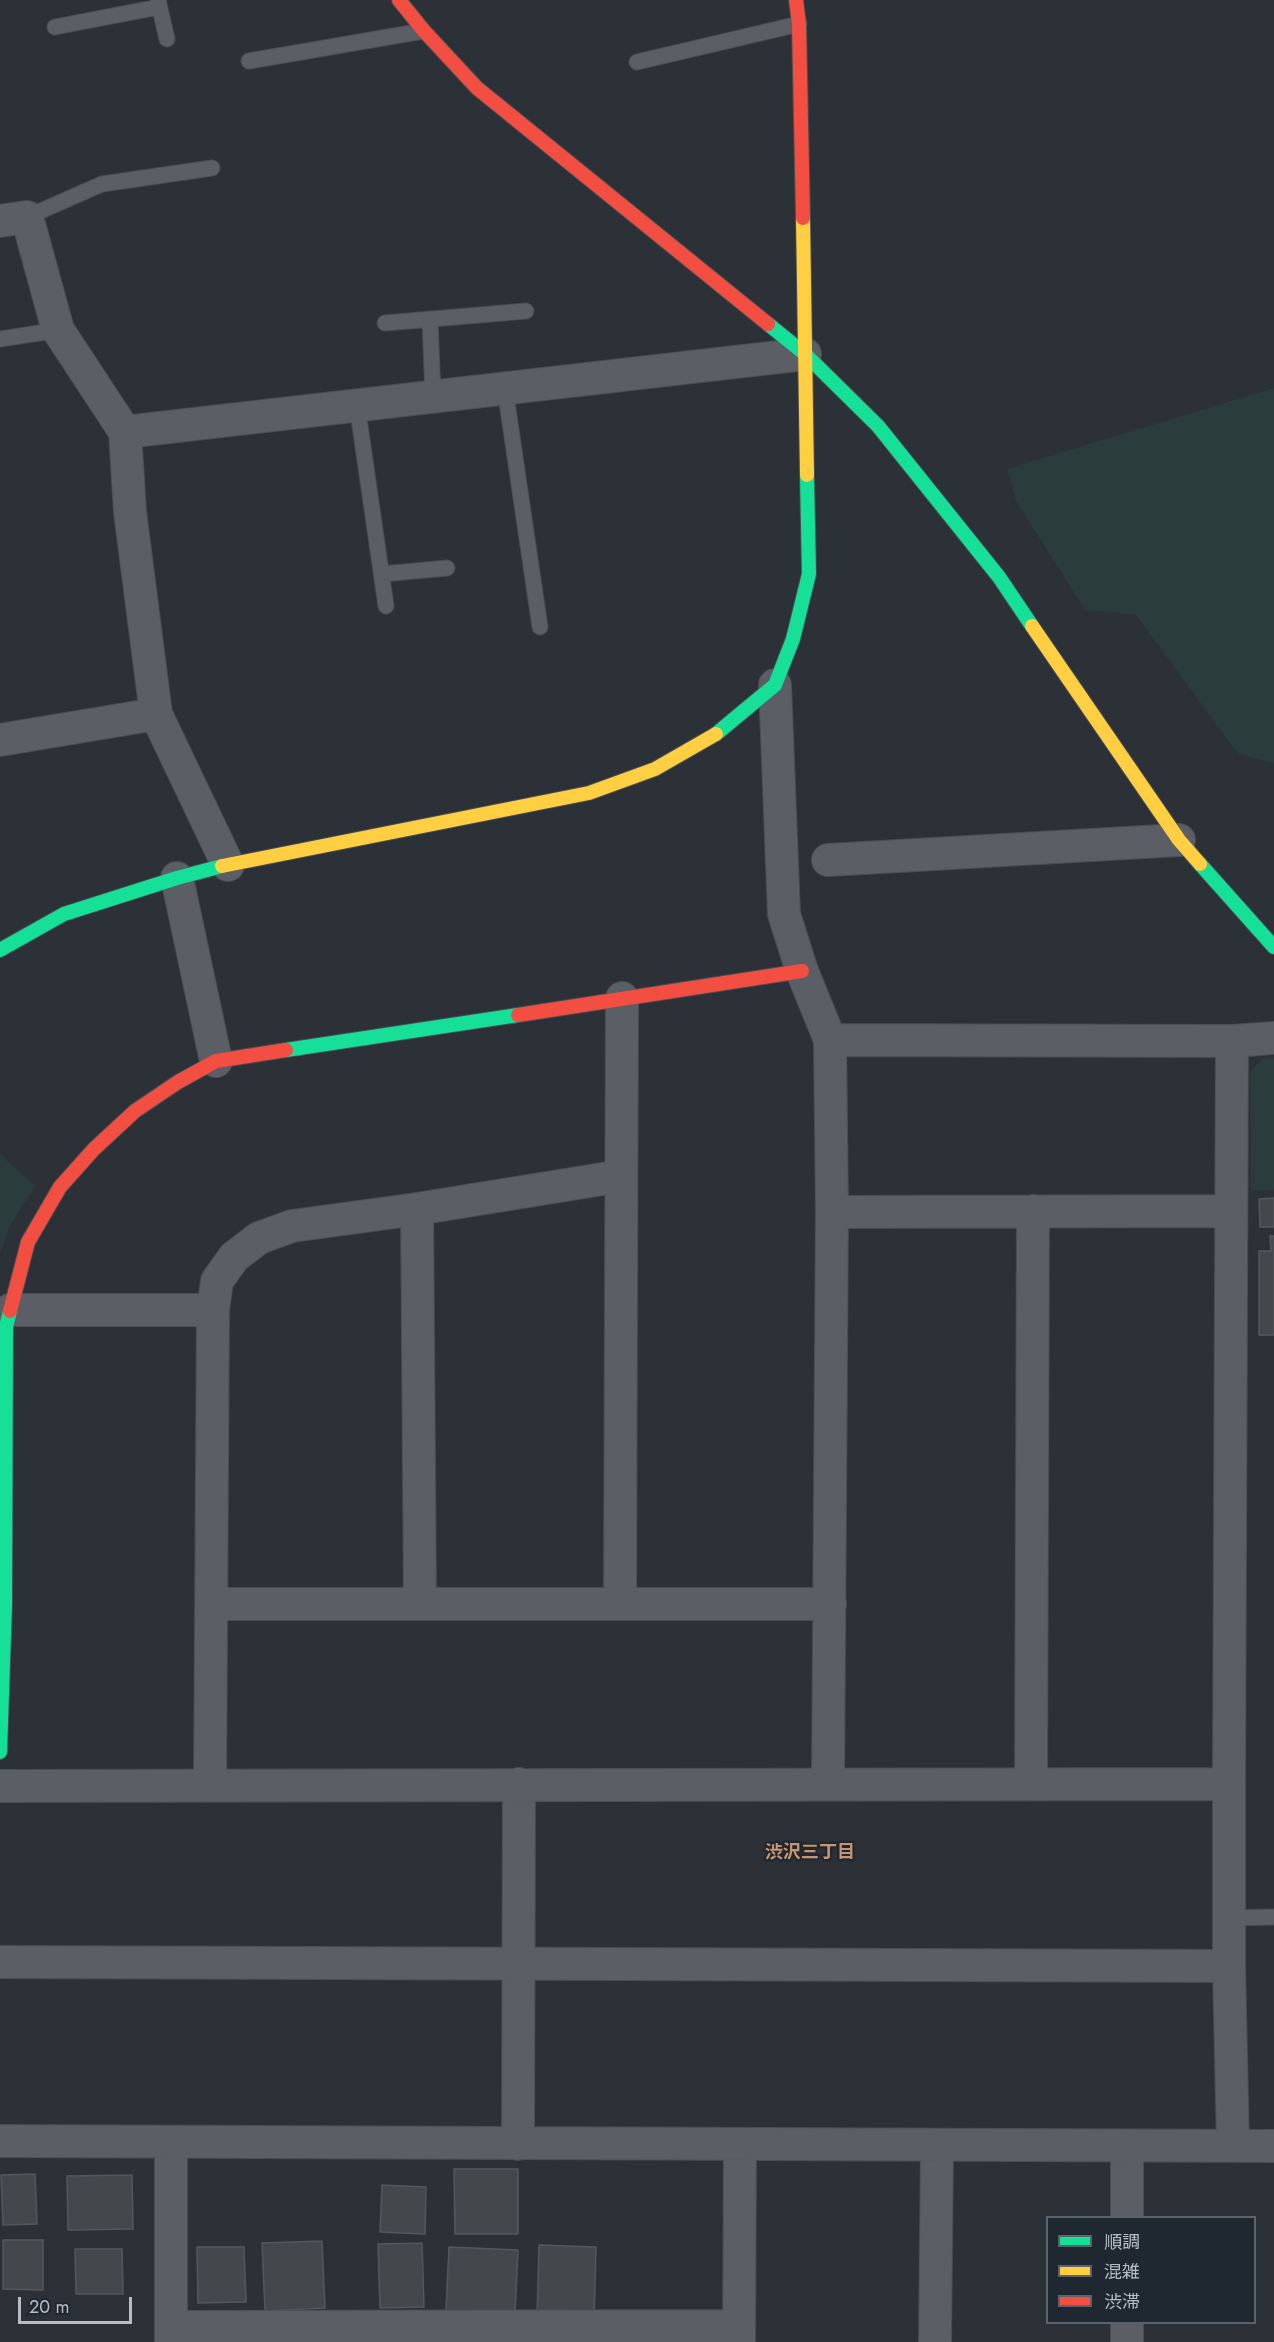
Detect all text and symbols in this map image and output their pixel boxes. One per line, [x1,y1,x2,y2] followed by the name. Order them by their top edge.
[765,1843,855,1865] district label: 渋沢三丁目
[1046,2216,1256,2324] legend
[1104,2229,1140,2255] text: 順調
[1104,2259,1140,2285] text: 混雑
[21,2285,135,2323] scale bar
[1104,2289,1140,2315] text: 渋滞
[29,2294,69,2320] text: 20 m

